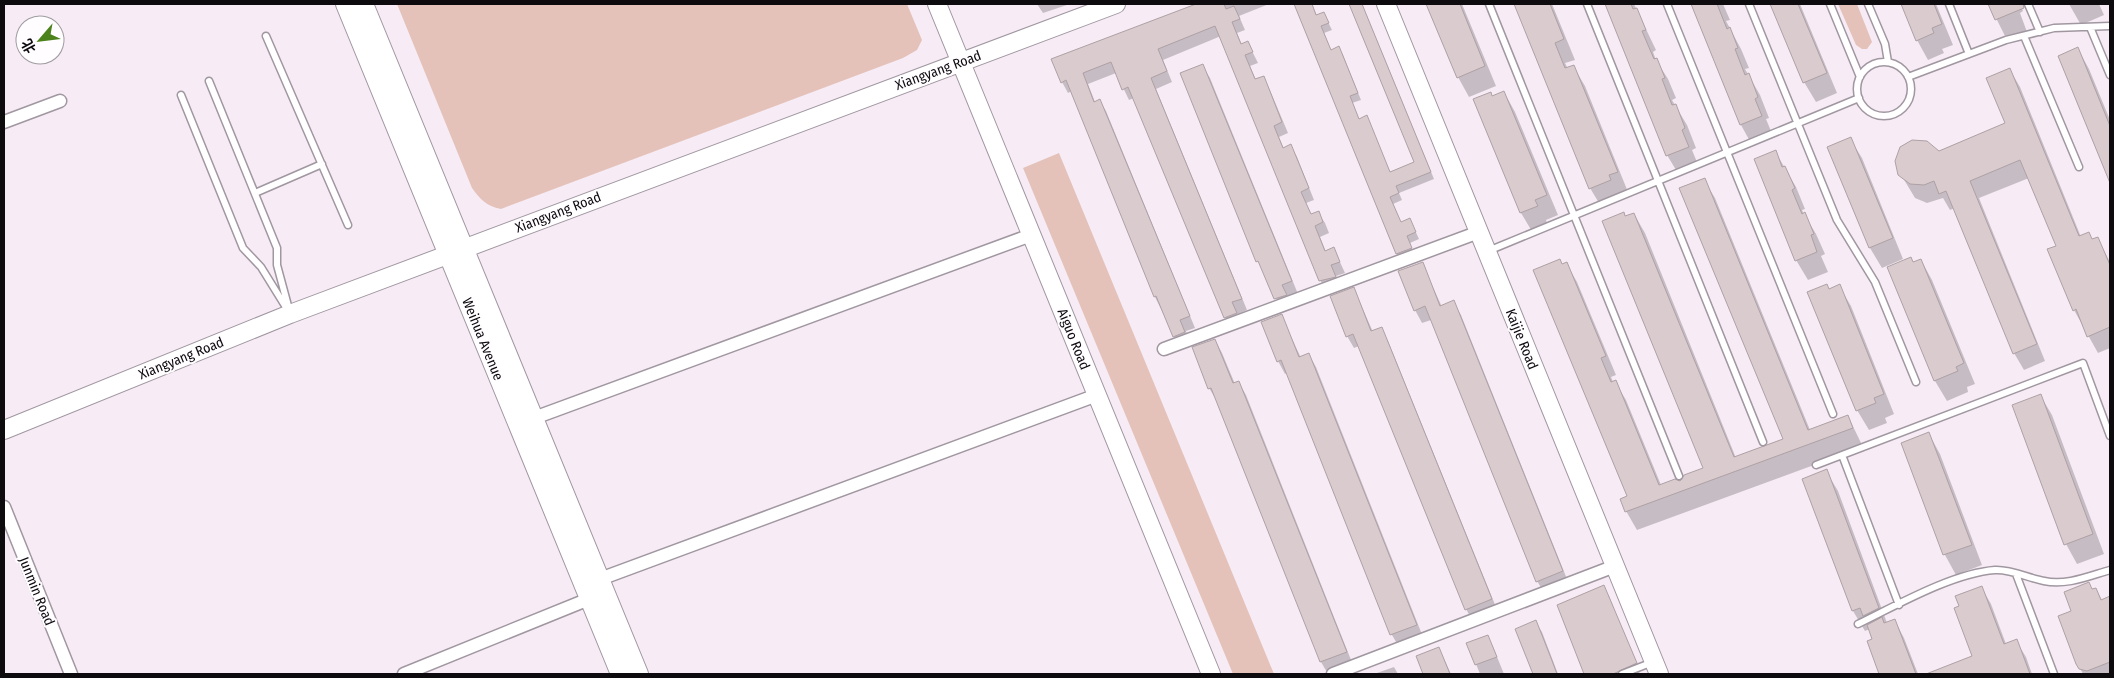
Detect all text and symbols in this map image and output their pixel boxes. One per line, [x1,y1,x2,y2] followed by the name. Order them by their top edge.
[15,15,65,65] north arrow
[18,36,40,56] text: 北
[893,47,984,94] street label: Xiangyang Road
[513,188,603,237] street label: Xiangyang Road
[458,295,507,383] street label: Weihua Avenue
[1054,306,1093,372] street label: Aiguo Road
[1502,306,1541,372] street label: Kaijie Road
[136,334,226,383] street label: Xiangyang Road
[15,554,58,628] street label: Junmin Road

